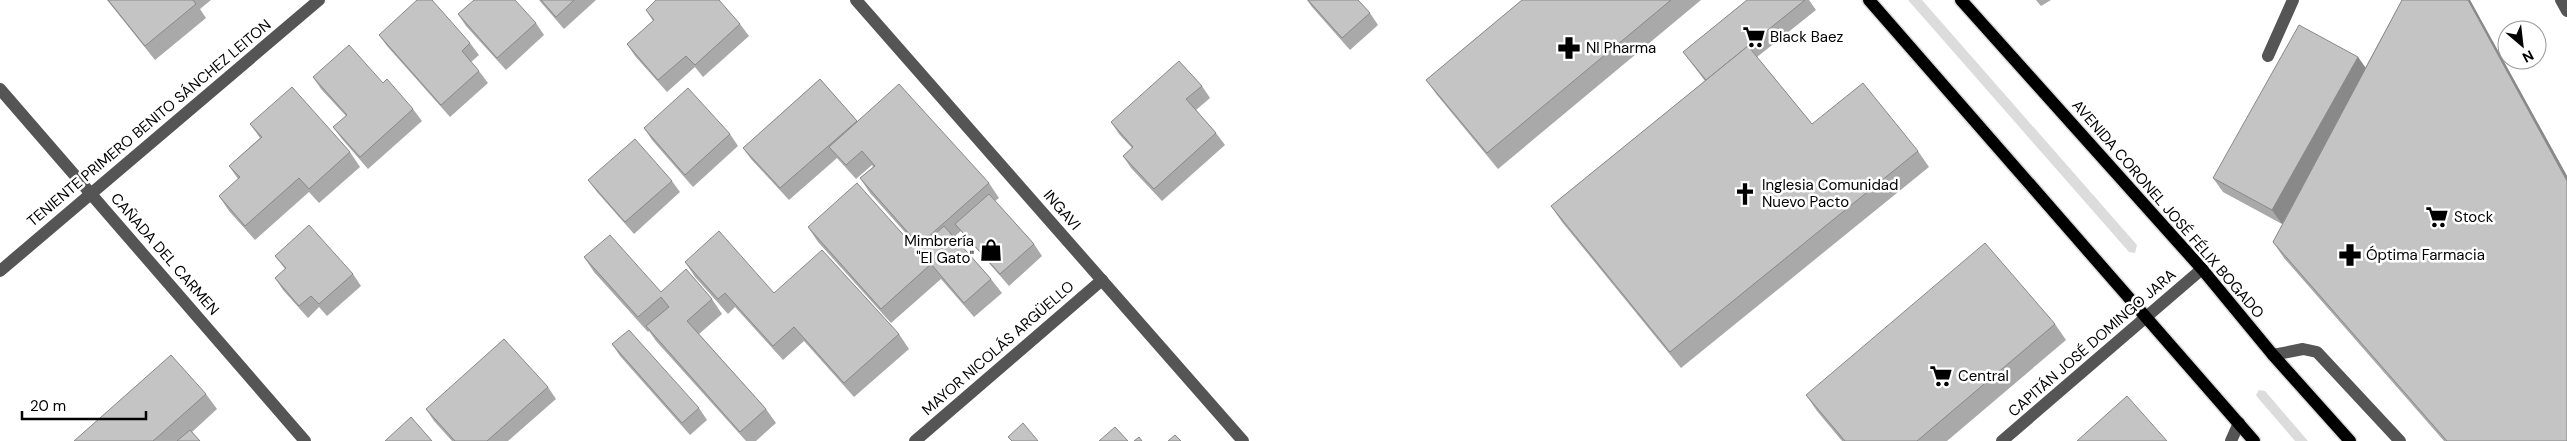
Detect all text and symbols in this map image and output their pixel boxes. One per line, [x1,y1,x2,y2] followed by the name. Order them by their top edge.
[23,15,275,231] street label: TENIENTE PRIMERO BENITO SÁNCHEZ LEITON
[2497,20,2547,70] north arrow
[1741,24,1767,50] supermarket icon: Black Baez
[1770,27,1843,47] place label: Black Baez
[1556,35,1582,61] pharmacy icon: Nl Pharma
[1586,38,1656,58] place label: Nl Pharma
[2519,46,2537,67] text: N
[2068,96,2268,322] street label: AVENIDA CORONEL JOSÉ FÉLIX BOGADO
[1762,175,1898,212] place label: Inglesia Comunidad Nuevo Pacto
[1732,181,1758,207] church icon: Inglesia Comunidad Nuevo Pacto
[1039,186,1085,234] street label: INGAVI
[106,189,224,319] street label: CAÑADA DEL CARMEN
[2424,204,2450,230] supermarket icon: Stock
[2454,207,2494,227] place label: Stock
[904,231,974,268] place label: Mimbrería "El Gato"
[978,237,1004,263] shop icon: Mimbrería "El Gato"
[2337,242,2363,268] pharmacy icon: Óptima Farmacia
[2366,245,2485,265] place label: Óptima Farmacia
[2004,265,2180,421] street label: CAPITÁN JOSÉ DOMINGO JARA
[918,276,1078,420] street label: MAYOR NICOLÁS ARGÜELLO
[1928,363,1954,389] supermarket icon: Central
[1958,366,2009,386] place label: Central
[22,388,146,420] scale bar
[30,396,66,416] text: 20 m

